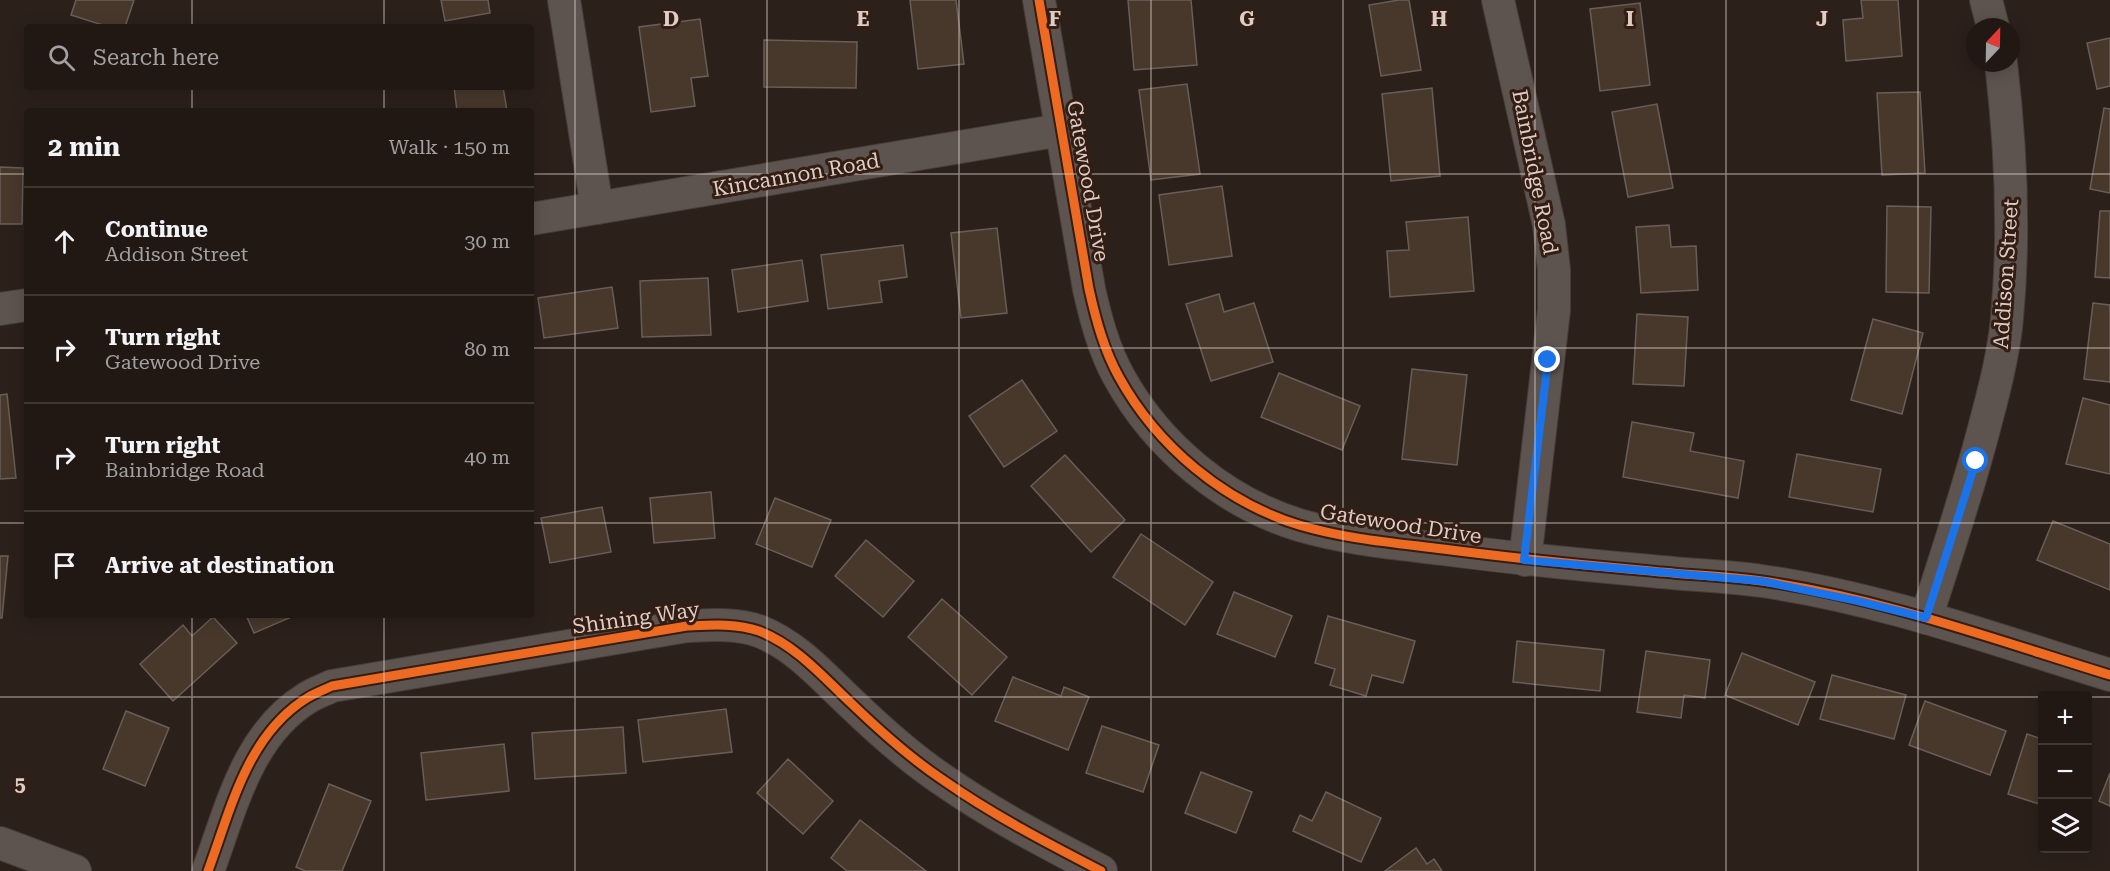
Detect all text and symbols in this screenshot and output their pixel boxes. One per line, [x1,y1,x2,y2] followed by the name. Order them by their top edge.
[663,7,679,31] text: D
[857,7,870,31] text: E
[1049,7,1061,31] text: F
[1239,7,1255,31] text: G
[1431,7,1447,31] text: H
[1626,7,1634,31] text: I
[1816,7,1828,31] text: J
[1966,18,2020,72] north arrow
[24,24,534,90] search box
[45,41,78,74] icon: search
[93,45,219,70] text: Search here
[1507,88,1563,257] street label: Bainbridge Road
[1062,99,1114,263] street label: Gatewood Drive
[48,132,120,162] text: 2 min
[389,135,510,159] text: Walk · 150 m
[711,148,882,201] street label: Kincannon Road
[1989,198,2023,350] street label: Addison Street
[105,217,208,242] text: Continue
[48,225,81,258] icon: ahead
[464,229,510,253] text: 30 m
[105,242,248,266] text: Addison Street
[105,325,220,350] text: Turn right
[48,333,81,366] icon: right
[464,337,510,361] text: 80 m
[1534,346,1560,372] route end
[105,350,260,374] text: Gatewood Drive
[105,433,220,458] text: Turn right
[48,441,81,474] icon: right
[464,445,510,469] text: 40 m
[1962,447,1988,473] route start
[105,458,264,482] text: Bainbridge Road
[1319,499,1483,549] street label: Gatewood Drive
[48,549,81,582] icon: arrive
[105,553,334,578] text: Arrive at destination
[571,597,702,639] street label: Shining Way
[2038,691,2092,853] map controls
[2038,691,2092,745] button: +
[2038,745,2092,799] button: −
[14,772,26,796] text: 5
[2038,799,2092,853] button: layers

